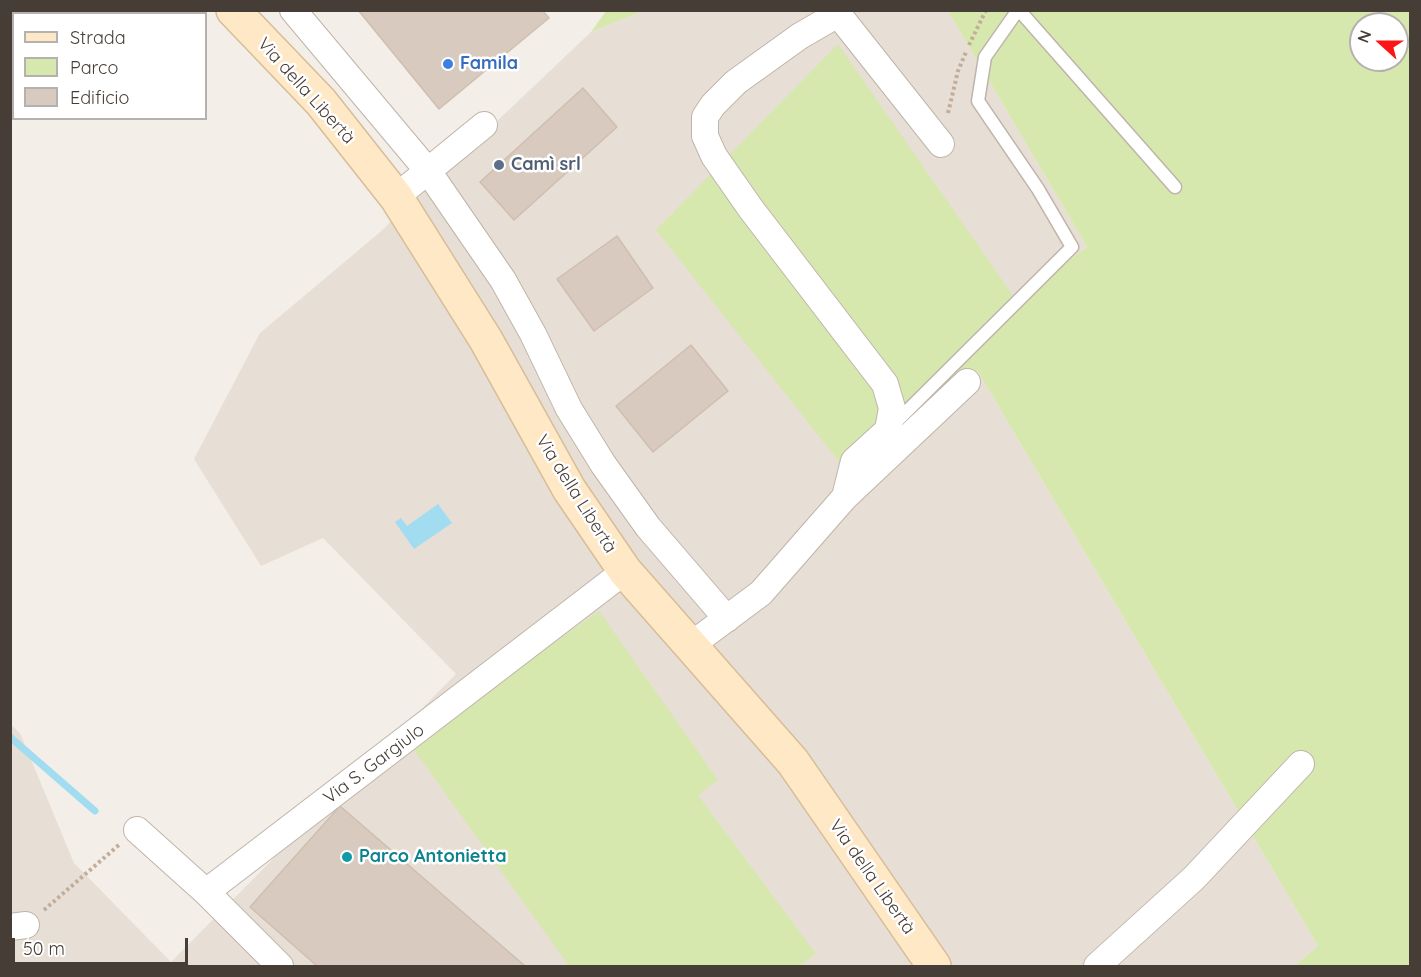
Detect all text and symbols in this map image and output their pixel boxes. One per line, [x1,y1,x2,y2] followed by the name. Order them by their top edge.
[12,12,207,120] legend
[1349,12,1409,72] north arrow
[70,26,126,49] text: Strada
[1353,27,1376,45] text: N
[253,34,359,148] street label: Via della Libertà
[460,53,518,75] place label: Famila
[70,56,118,79] text: Parco
[441,57,455,71] marker: Famila
[70,86,129,109] text: Edificio
[511,154,581,176] place label: Camì srl
[492,158,506,172] marker: Camì srl
[531,431,621,557] street label: Via della Libertà
[319,719,429,809] street label: Via S. Gargiulo
[824,815,920,939] street label: Via della Libertà
[359,846,506,868] place label: Parco Antonietta
[340,850,354,864] marker: Parco Antonietta
[15,926,190,964] scale bar
[23,937,65,960] text: 50 m

